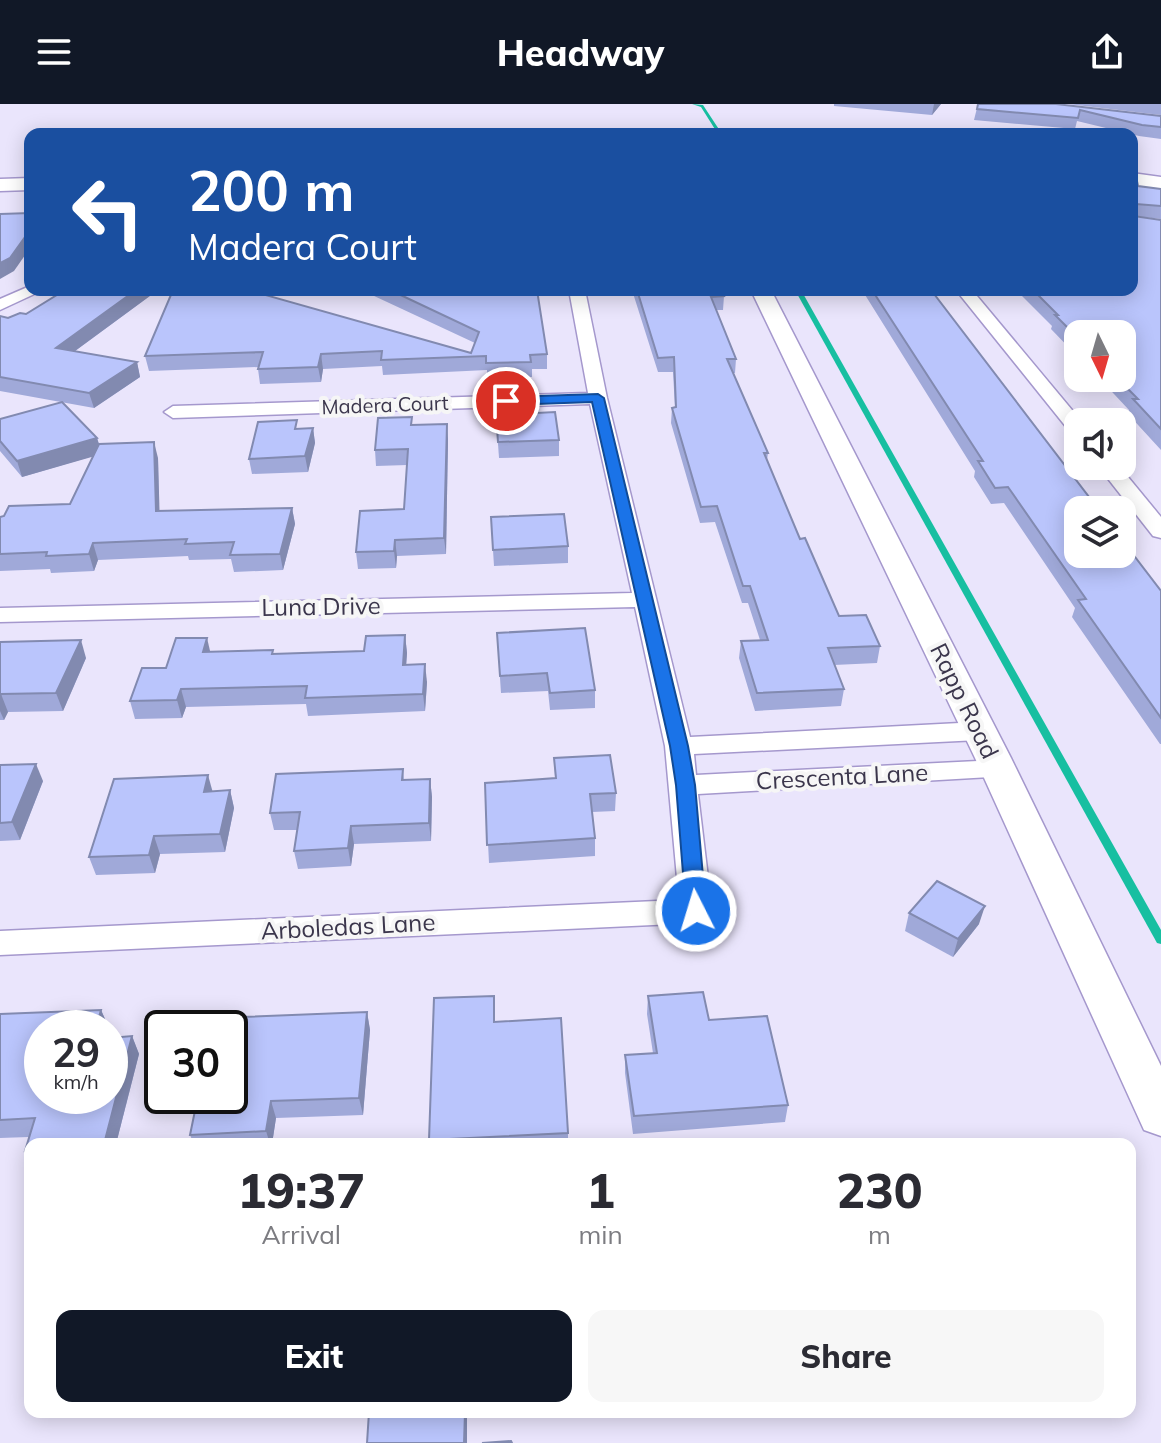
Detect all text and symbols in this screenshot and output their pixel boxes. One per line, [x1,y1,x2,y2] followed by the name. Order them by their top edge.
[32,30,76,74] icon: menu
[497,30,664,75] text: Headway
[1085,30,1129,74] icon: share
[188,155,355,225] text: 200 m
[56,160,160,264] icon: left
[188,224,417,269] text: Madera Court
[1064,320,1136,392] north arrow
[1064,320,1136,568] map controls
[472,367,540,435] pin
[484,379,528,423] icon: arrive
[321,390,449,419] street label: Madera Court
[1064,408,1136,480] button: sound
[1064,496,1136,568] button: layers
[261,590,381,622] street label: Luna Drive
[924,638,1006,763] street label: Rapp Road
[755,757,929,795] street label: Crescenta Lane
[654,869,738,953] position arrow
[260,906,436,946] street label: Arboledas Lane
[144,1010,248,1114] speed limit sign: 30
[52,1027,100,1077] text: 29
[53,1069,99,1094] text: km/h
[237,1160,365,1220] text: 19:37
[586,1160,615,1220] text: 1
[836,1160,923,1220] text: 230
[261,1218,341,1251] text: Arrival
[579,1218,623,1251] text: min
[868,1218,891,1251] text: m
[56,1310,572,1402] button: Exit
[588,1310,1104,1402] button: Share

